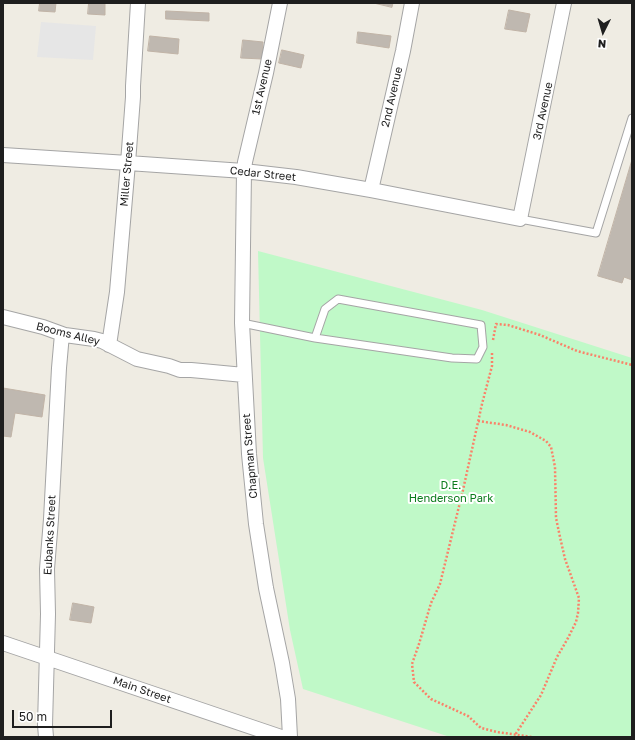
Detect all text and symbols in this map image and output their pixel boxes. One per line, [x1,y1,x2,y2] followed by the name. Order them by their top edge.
[583,12,623,52] north arrow
[597,38,607,51] text: N
[249,58,275,116] street label: 1st Avenue
[379,66,405,128] street label: 2nd Avenue
[530,81,556,141] street label: 3rd Avenue
[118,141,136,207] street label: Miller Street
[229,164,297,184] street label: Cedar Street
[35,320,101,348] street label: Booms Alley
[240,413,260,499] street label: Chapman Street
[409,479,493,505] park label: D.E. Henderson Park
[41,494,59,576] street label: Eubanks Street
[111,674,173,706] street label: Main Street
[14,702,114,728] scale bar
[19,709,47,724] text: 50 m

